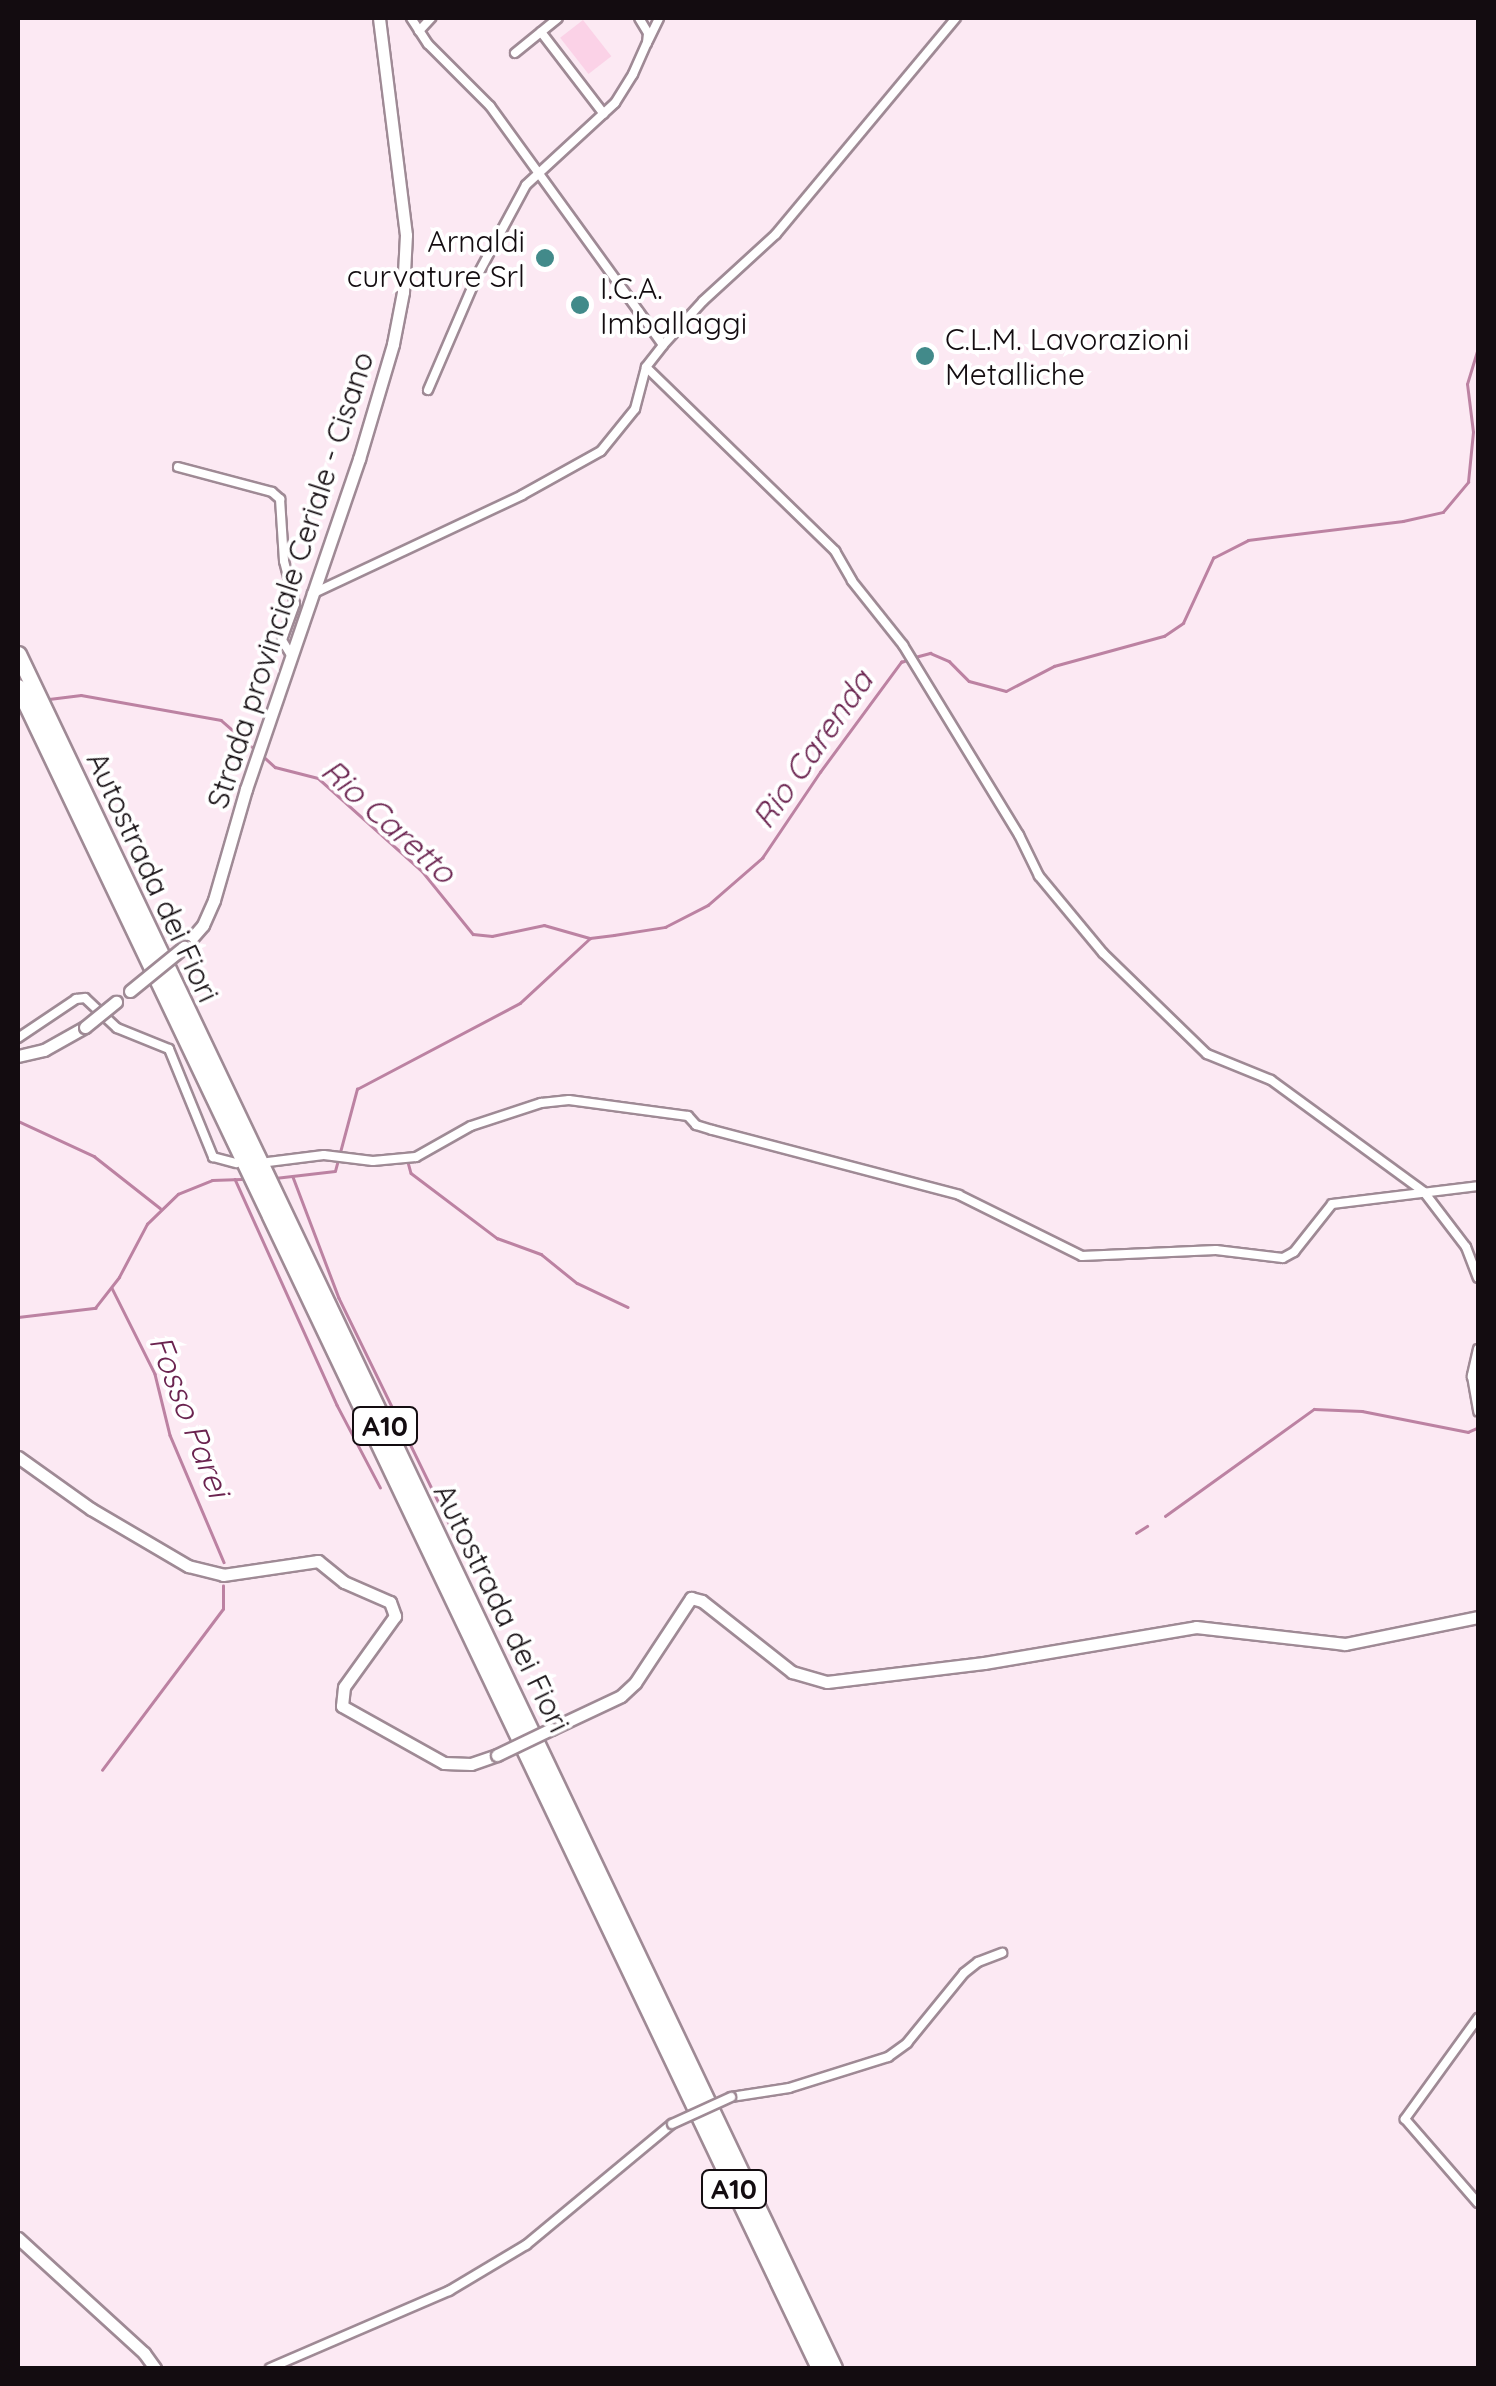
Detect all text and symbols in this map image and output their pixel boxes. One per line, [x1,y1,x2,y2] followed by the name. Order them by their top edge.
[347,223,525,294] place label: Arnaldi curvature Srl
[534,247,556,269] marker: Arnaldi curvature Srl
[600,270,747,340] place label: I.C.A. Imballaggi
[569,294,591,316] marker: I.C.A. Imballaggi
[945,321,1189,392] place label: C.L.M. Lavorazioni Metalliche
[914,345,936,367] marker: C.L.M. Lavorazioni Metalliche
[199,347,381,813] street label: Strada provinciale Ceriale - Cisano
[744,663,880,835] water label: Rio Carenda
[79,746,227,1008] street label: Autostrada dei Fiori
[314,751,464,891] water label: Rio Caretto
[142,1330,238,1502] water label: Fosso Parei
[350,1403,420,1449] road number: A10
[426,1478,578,1738] street label: Autostrada dei Fiori
[699,2166,769,2212] road number: A10

